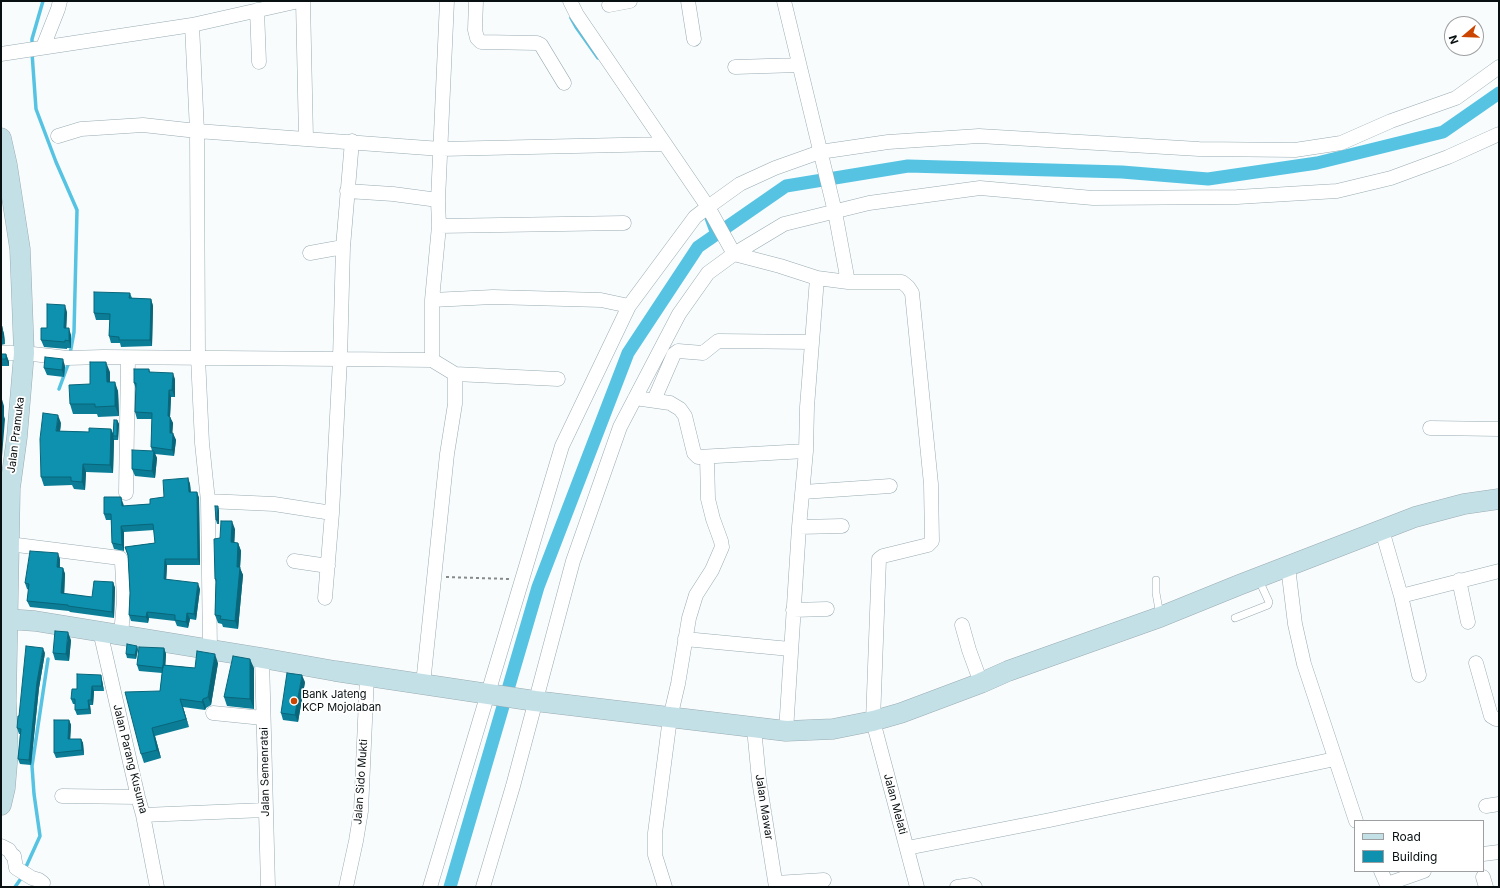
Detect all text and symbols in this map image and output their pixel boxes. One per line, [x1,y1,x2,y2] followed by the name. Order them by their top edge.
[1444,16,1484,56] north arrow
[1446,33,1462,46] text: N
[5,396,27,474] street label: Jalan Pramuka
[302,688,381,714] place label: Bank Jateng KCP Mojolaban
[289,696,299,706] marker: Bank Jateng KCP Mojolaban
[110,703,150,815] street label: Jalan Parang Kusuma
[258,727,272,817] street label: Jalan Semenratai
[351,739,371,825] street label: Jalan Sido Mukti
[881,772,909,836] street label: Jalan Melati
[752,773,776,841] street label: Jalan Mawar
[1354,820,1484,872] legend
[1392,829,1421,844] text: Road
[1392,849,1437,864] text: Building

